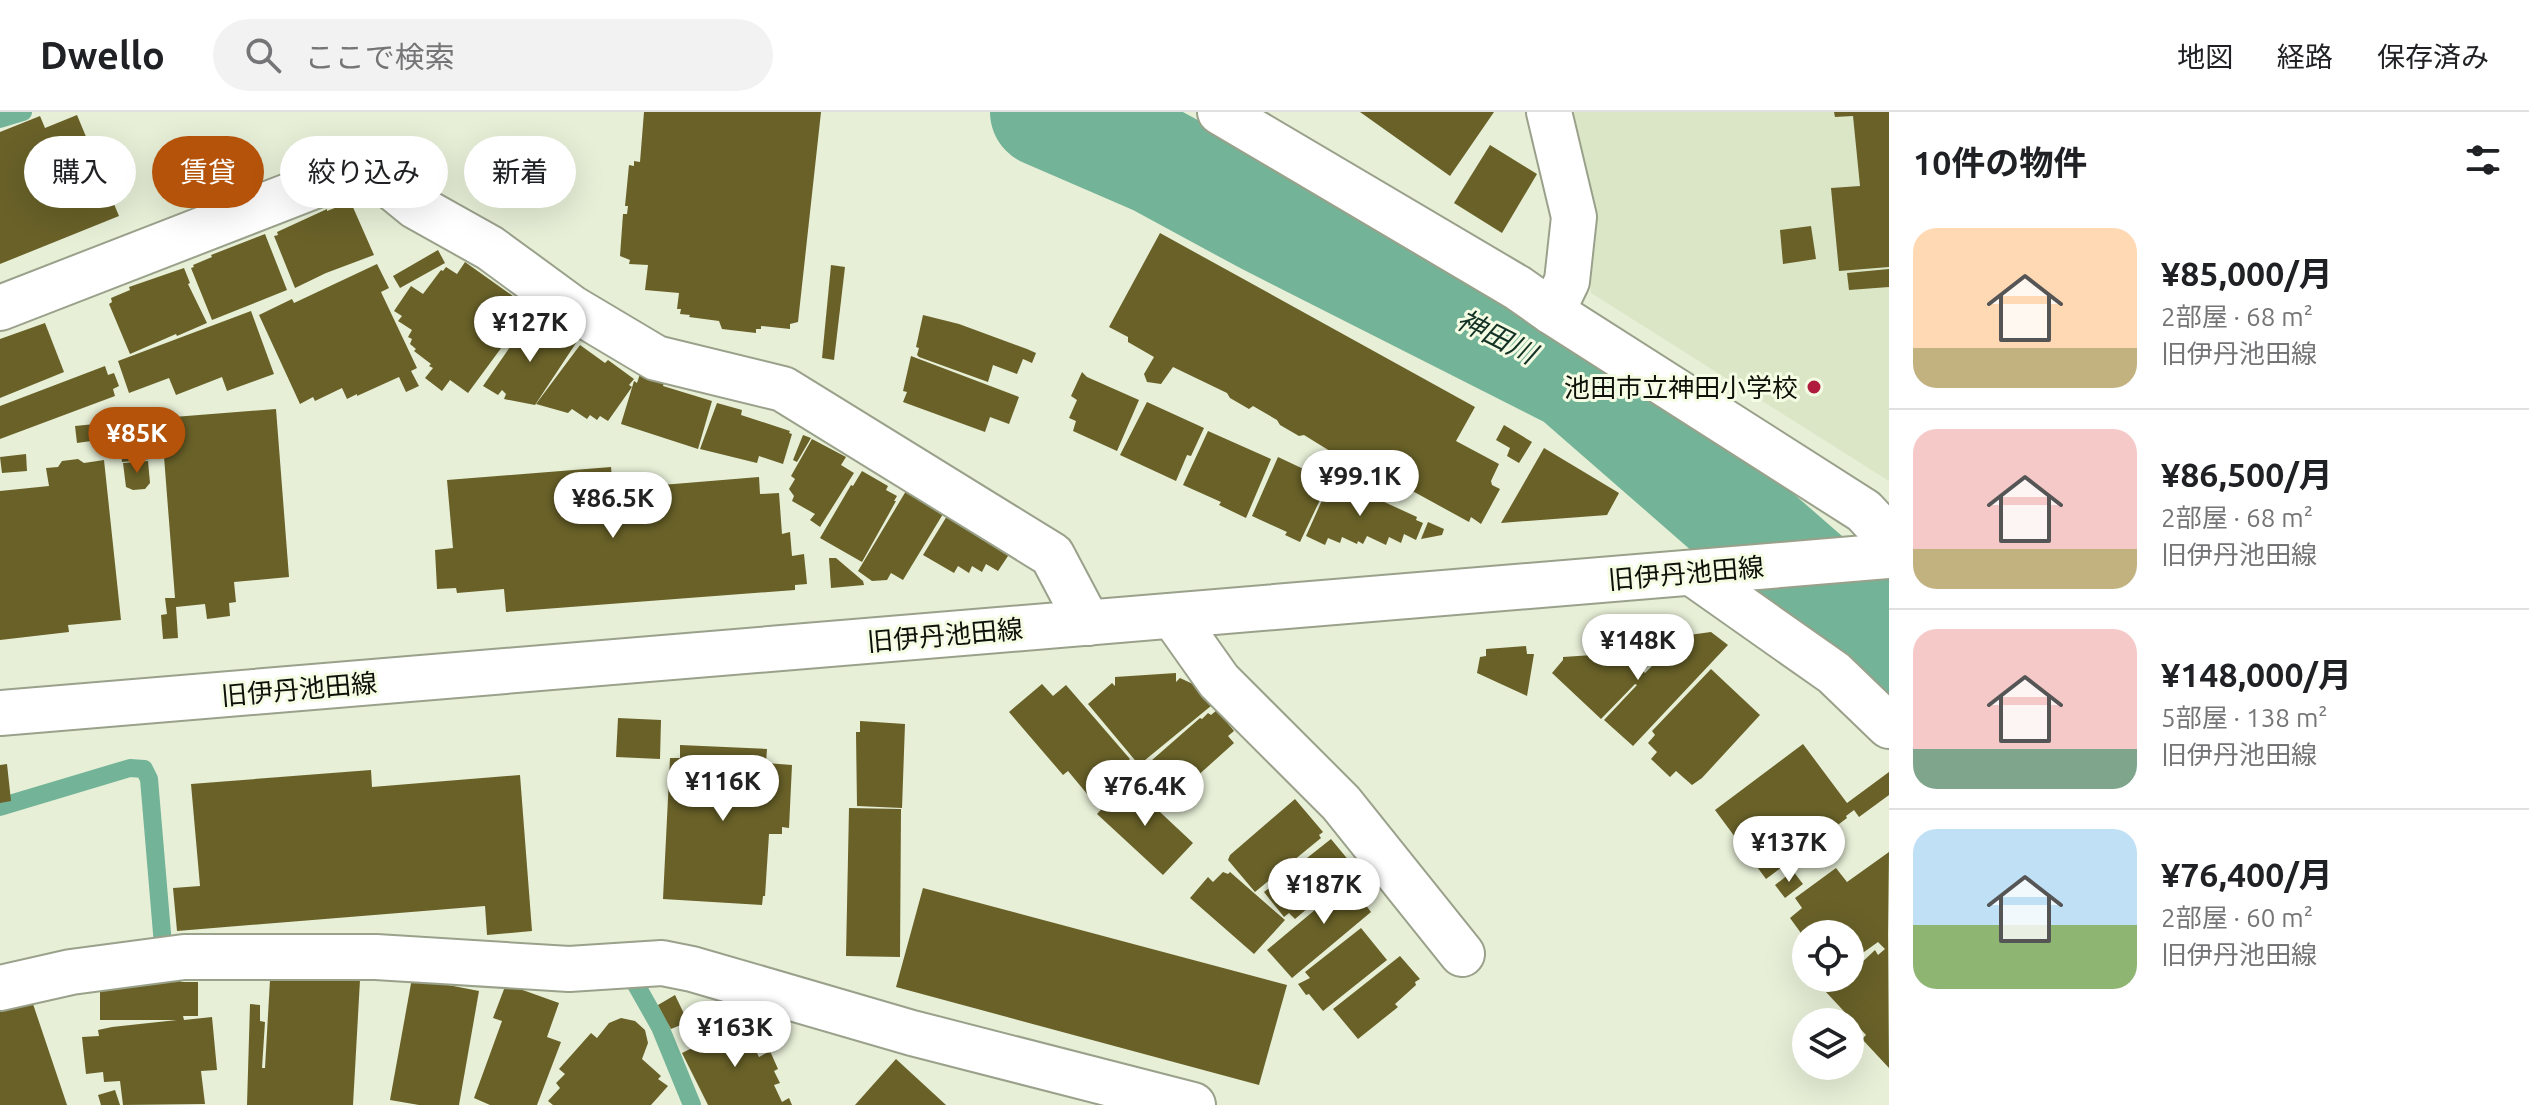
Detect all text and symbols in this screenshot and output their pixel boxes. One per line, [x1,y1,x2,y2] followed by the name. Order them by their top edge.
[213,19,773,91] search box
[241,33,285,77] icon: search
[40,34,165,76] text: Dwello
[305,40,455,74] text: ここで検索
[2177,41,2233,72] text: 地図
[2277,41,2333,72] text: 経路
[2377,41,2489,72] text: 保存済み
[24,136,136,208] chip: 購入
[152,136,264,208] chip: 賃貸
[280,136,448,208] chip: 絞り込み
[464,136,576,208] chip: 新着
[2461,138,2505,182] icon: filters
[1913,143,2087,181] text: 10件の物件
[2161,254,2333,292] text: ¥85,000/月
[1977,260,2073,356] icon: home
[474,296,586,364] pin: ¥127K
[2161,302,2313,331] text: 2部屋 · 68 m²
[1453,303,1544,370] water label: 神田川
[492,307,568,336] text: ¥127K
[2161,339,2317,368] text: 旧伊丹池田線
[1564,373,1798,402] place label: 池田市立神田小学校
[1805,378,1823,396] marker: 池田市立神田小学校
[90,407,184,475] pin: ¥85K
[106,418,168,447] text: ¥85K
[1295,450,1425,518] pin: ¥99.1K
[2161,455,2333,493] text: ¥86,500/月
[1319,461,1401,490] text: ¥99.1K
[1977,461,2073,557] icon: home
[548,472,678,540] pin: ¥86.5K
[572,483,654,512] text: ¥86.5K
[2161,503,2313,532] text: 2部屋 · 68 m²
[2161,540,2317,569] text: 旧伊丹池田線
[1607,552,1765,594] street label: 旧伊丹池田線
[866,614,1024,656] street label: 旧伊丹池田線
[1582,614,1694,682] pin: ¥148K
[1600,625,1676,654] text: ¥148K
[2161,655,2352,693] text: ¥148,000/月
[1977,661,2073,757] icon: home
[220,668,378,710] street label: 旧伊丹池田線
[2161,703,2328,732] text: 5部屋 · 138 m²
[2161,740,2317,769] text: 旧伊丹池田線
[667,755,779,823] pin: ¥116K
[1080,760,1210,828] pin: ¥76.4K
[685,766,761,795] text: ¥116K
[1104,771,1186,800] text: ¥76.4K
[1733,816,1845,884] pin: ¥137K
[1751,827,1827,856] text: ¥137K
[2161,855,2333,893] text: ¥76,400/月
[1268,858,1380,926] pin: ¥187K
[1977,861,2073,957] icon: home
[1286,869,1362,898] text: ¥187K
[2161,903,2313,932] text: 2部屋 · 60 m²
[1792,920,1864,1080] map controls
[1792,920,1864,992] button: locate
[2161,940,2317,969] text: 旧伊丹池田線
[679,1001,791,1069] pin: ¥163K
[1792,1008,1864,1080] button: layers
[697,1012,773,1041] text: ¥163K

